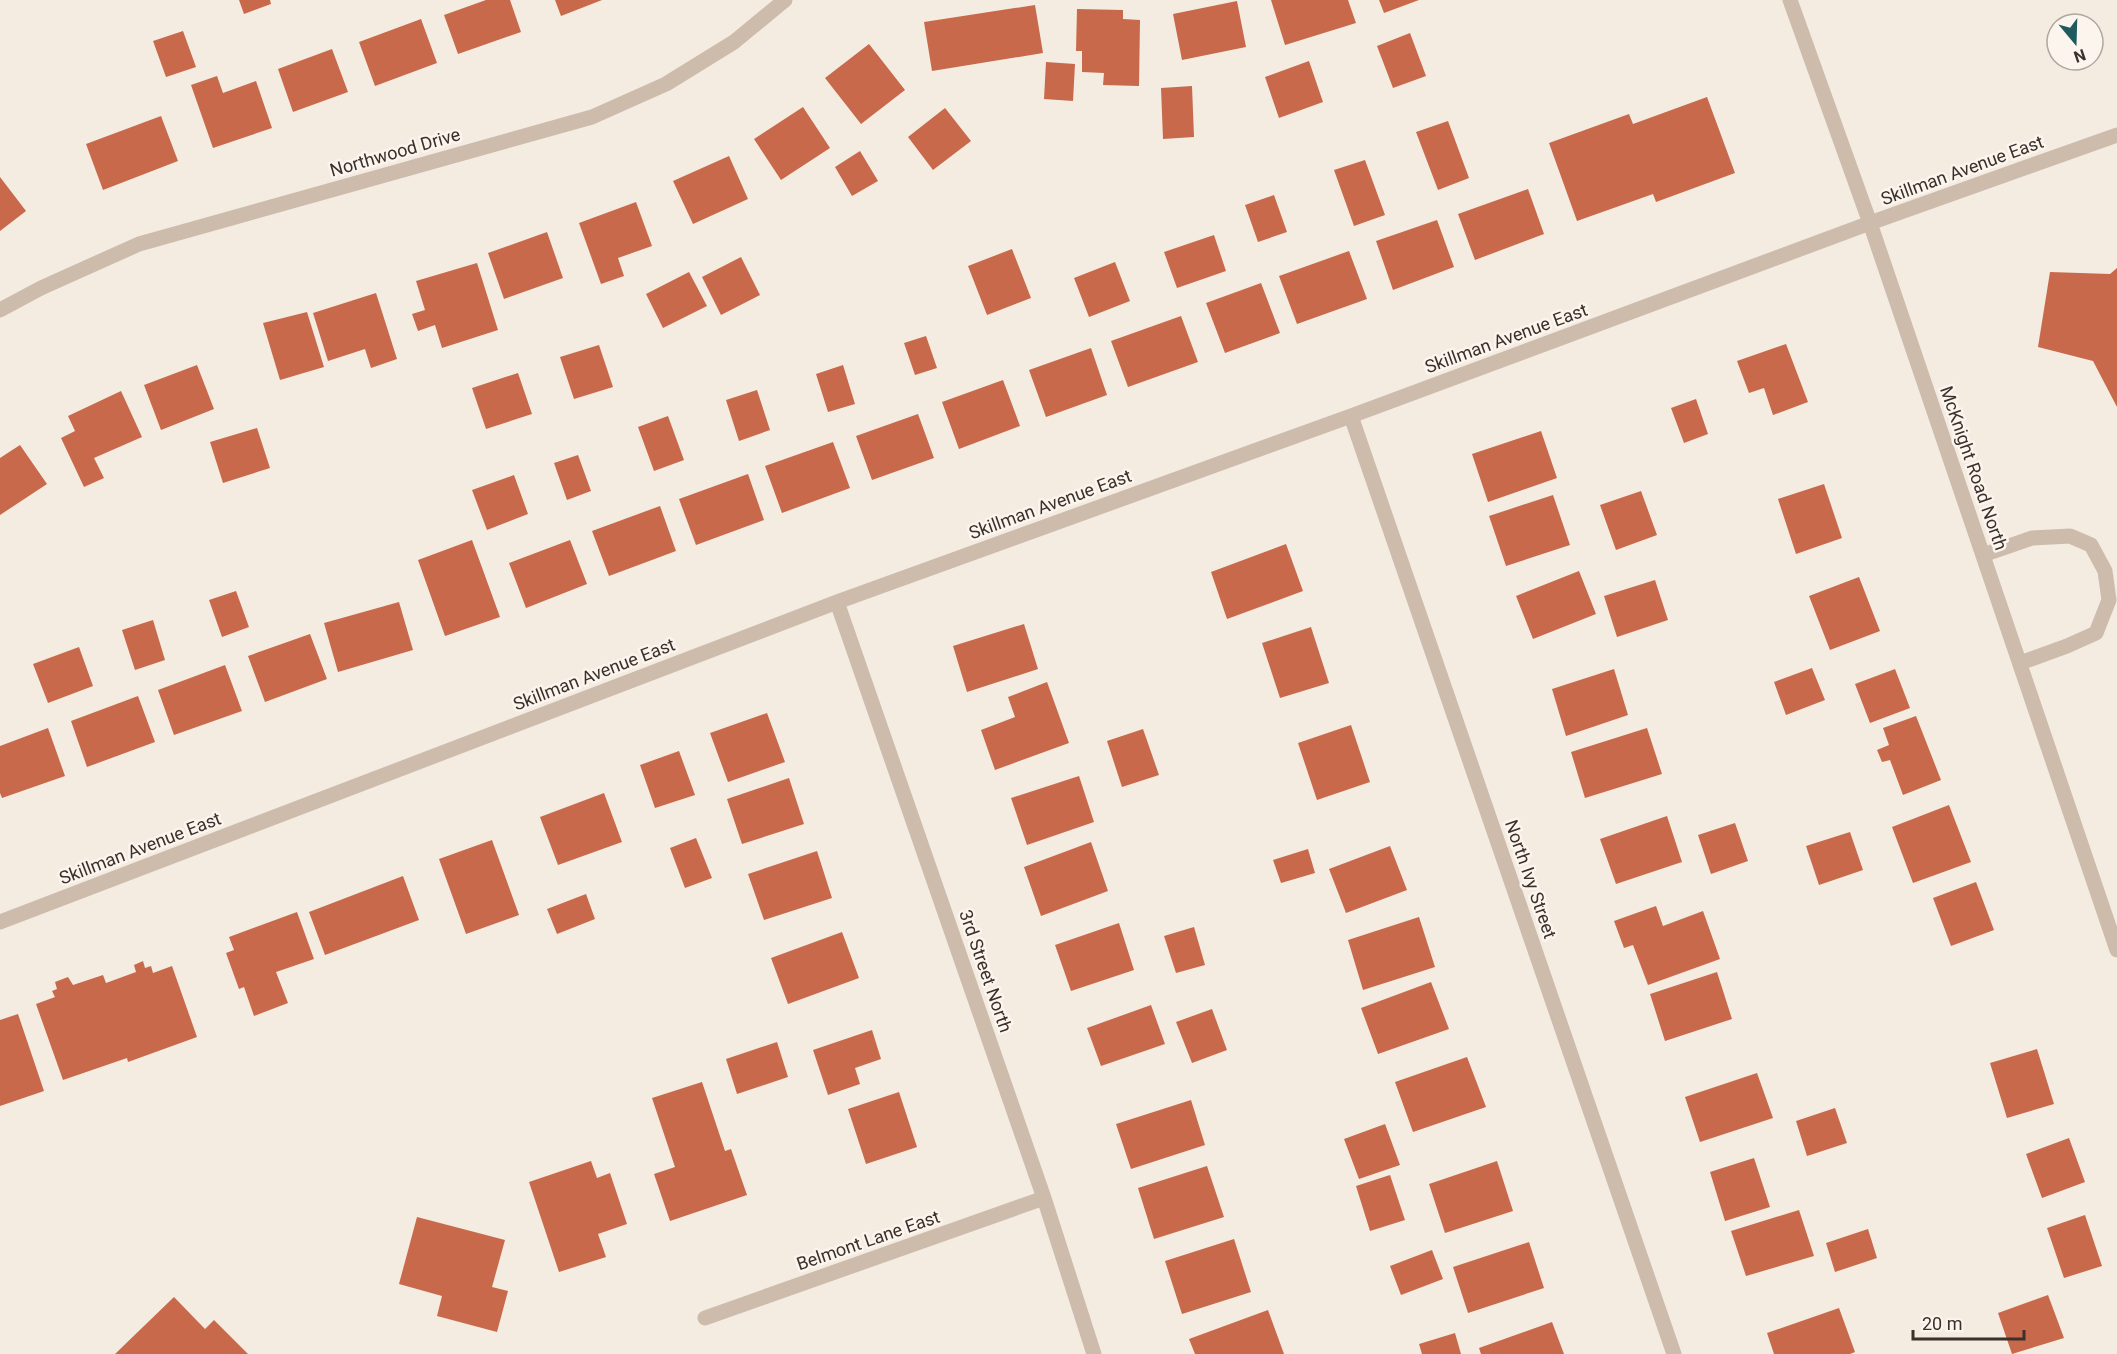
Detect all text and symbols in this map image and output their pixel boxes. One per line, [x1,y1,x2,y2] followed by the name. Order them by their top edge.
[2045,12,2105,72] north arrow
[2071,45,2088,67] text: N
[327,123,463,181] street label: Northwood Drive
[1878,131,2046,209] street label: Skillman Avenue East
[1422,299,1590,377] street label: Skillman Avenue East
[1936,383,2012,553] street label: McKnight Road North
[966,465,1134,543] street label: Skillman Avenue East
[510,633,678,715] street label: Skillman Avenue East
[56,807,224,889] street label: Skillman Avenue East
[1501,817,1561,941] street label: North Ivy Street
[955,907,1017,1035] street label: 3rd Street North
[794,1206,942,1274] street label: Belmont Lane East
[1913,1303,2024,1341] scale bar
[1922,1313,1962,1334] text: 20 m

